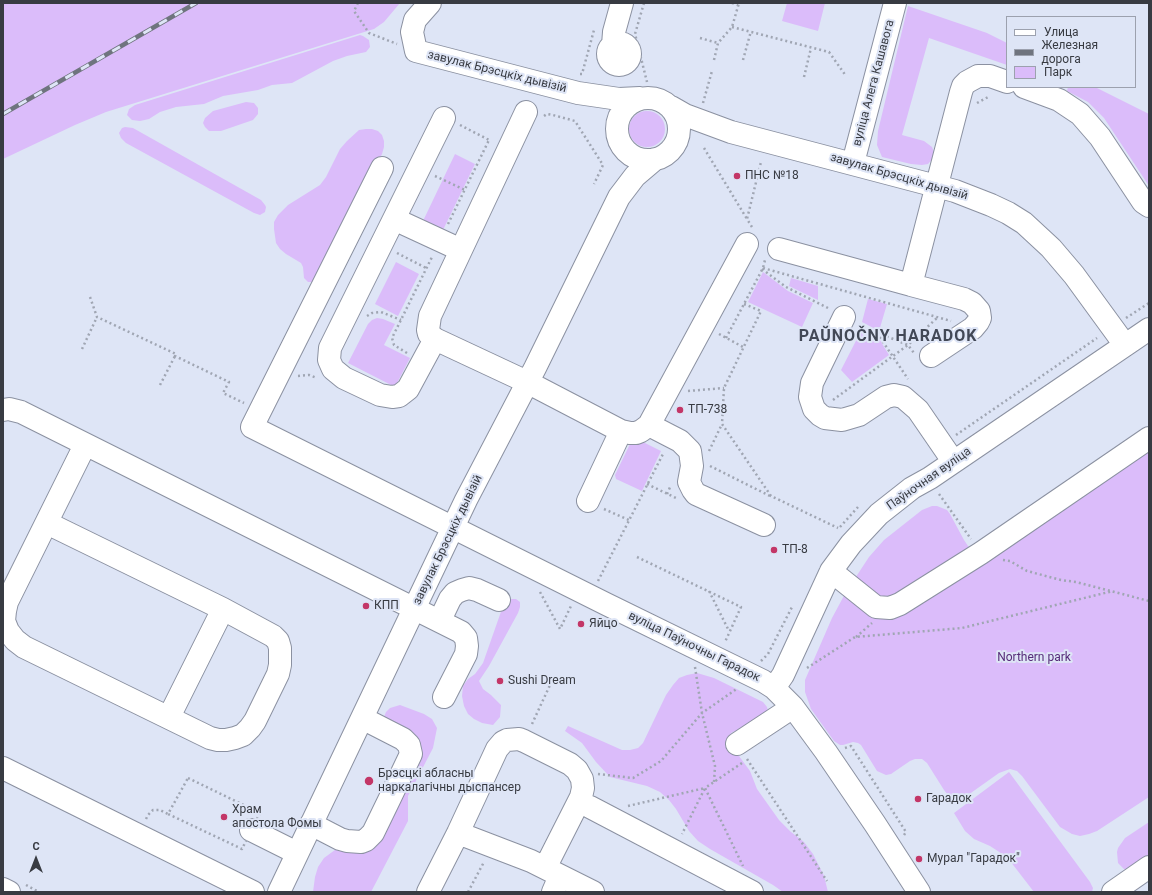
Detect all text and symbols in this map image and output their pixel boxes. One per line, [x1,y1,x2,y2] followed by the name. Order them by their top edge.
[1006,16,1136,88] legend
[850,18,898,148] street label: вуліца Алега Кашавога
[1044,25,1079,39] text: Улица
[1042,38,1098,66] text: Железная дорога
[426,48,568,96] street label: завулак Брэсцкіх дывізій
[1044,65,1072,79] text: Парк
[829,150,969,204] street label: завулак Брэсцкіх дывізій
[745,169,799,183] place label: ПНС №18
[732,171,742,181] marker: ПНС №18
[799,327,977,347] district label: PAŬNOČNY HARADOK
[688,403,727,417] place label: ТП-738
[675,405,685,415] marker: ТП-738
[884,445,974,513] street label: Паўночная вуліца
[410,473,486,607] street label: завулак Брэсцкіх дывізій
[782,543,808,557] place label: ТП-8
[769,545,779,555] marker: ТП-8
[374,599,399,613] place label: КПП
[361,601,371,611] marker: КПП
[626,609,762,685] street label: вуліца Паўночны Гарадок
[589,617,618,631] place label: Яйцо
[576,619,586,629] marker: Яйцо
[997,651,1071,665] park label: Northern park
[508,674,576,688] place label: Sushi Dream
[495,676,505,686] marker: Sushi Dream
[378,767,521,795] place label: Брэсцкі абласны наркалагічны дыспансер
[363,775,375,787] marker: Брэсцкі абласны наркалагічны дыспансер
[926,792,972,806] place label: Гарадок
[913,794,923,804] marker: Гарадок
[232,803,322,831] place label: Храм апостола Фомы
[219,812,229,822] marker: Храм апостола Фомы
[16,839,56,879] north arrow
[32,840,40,853] text: С
[927,852,1020,866] place label: Мурал "Гарадок"
[914,854,924,864] marker: Мурал "Гарадок"

